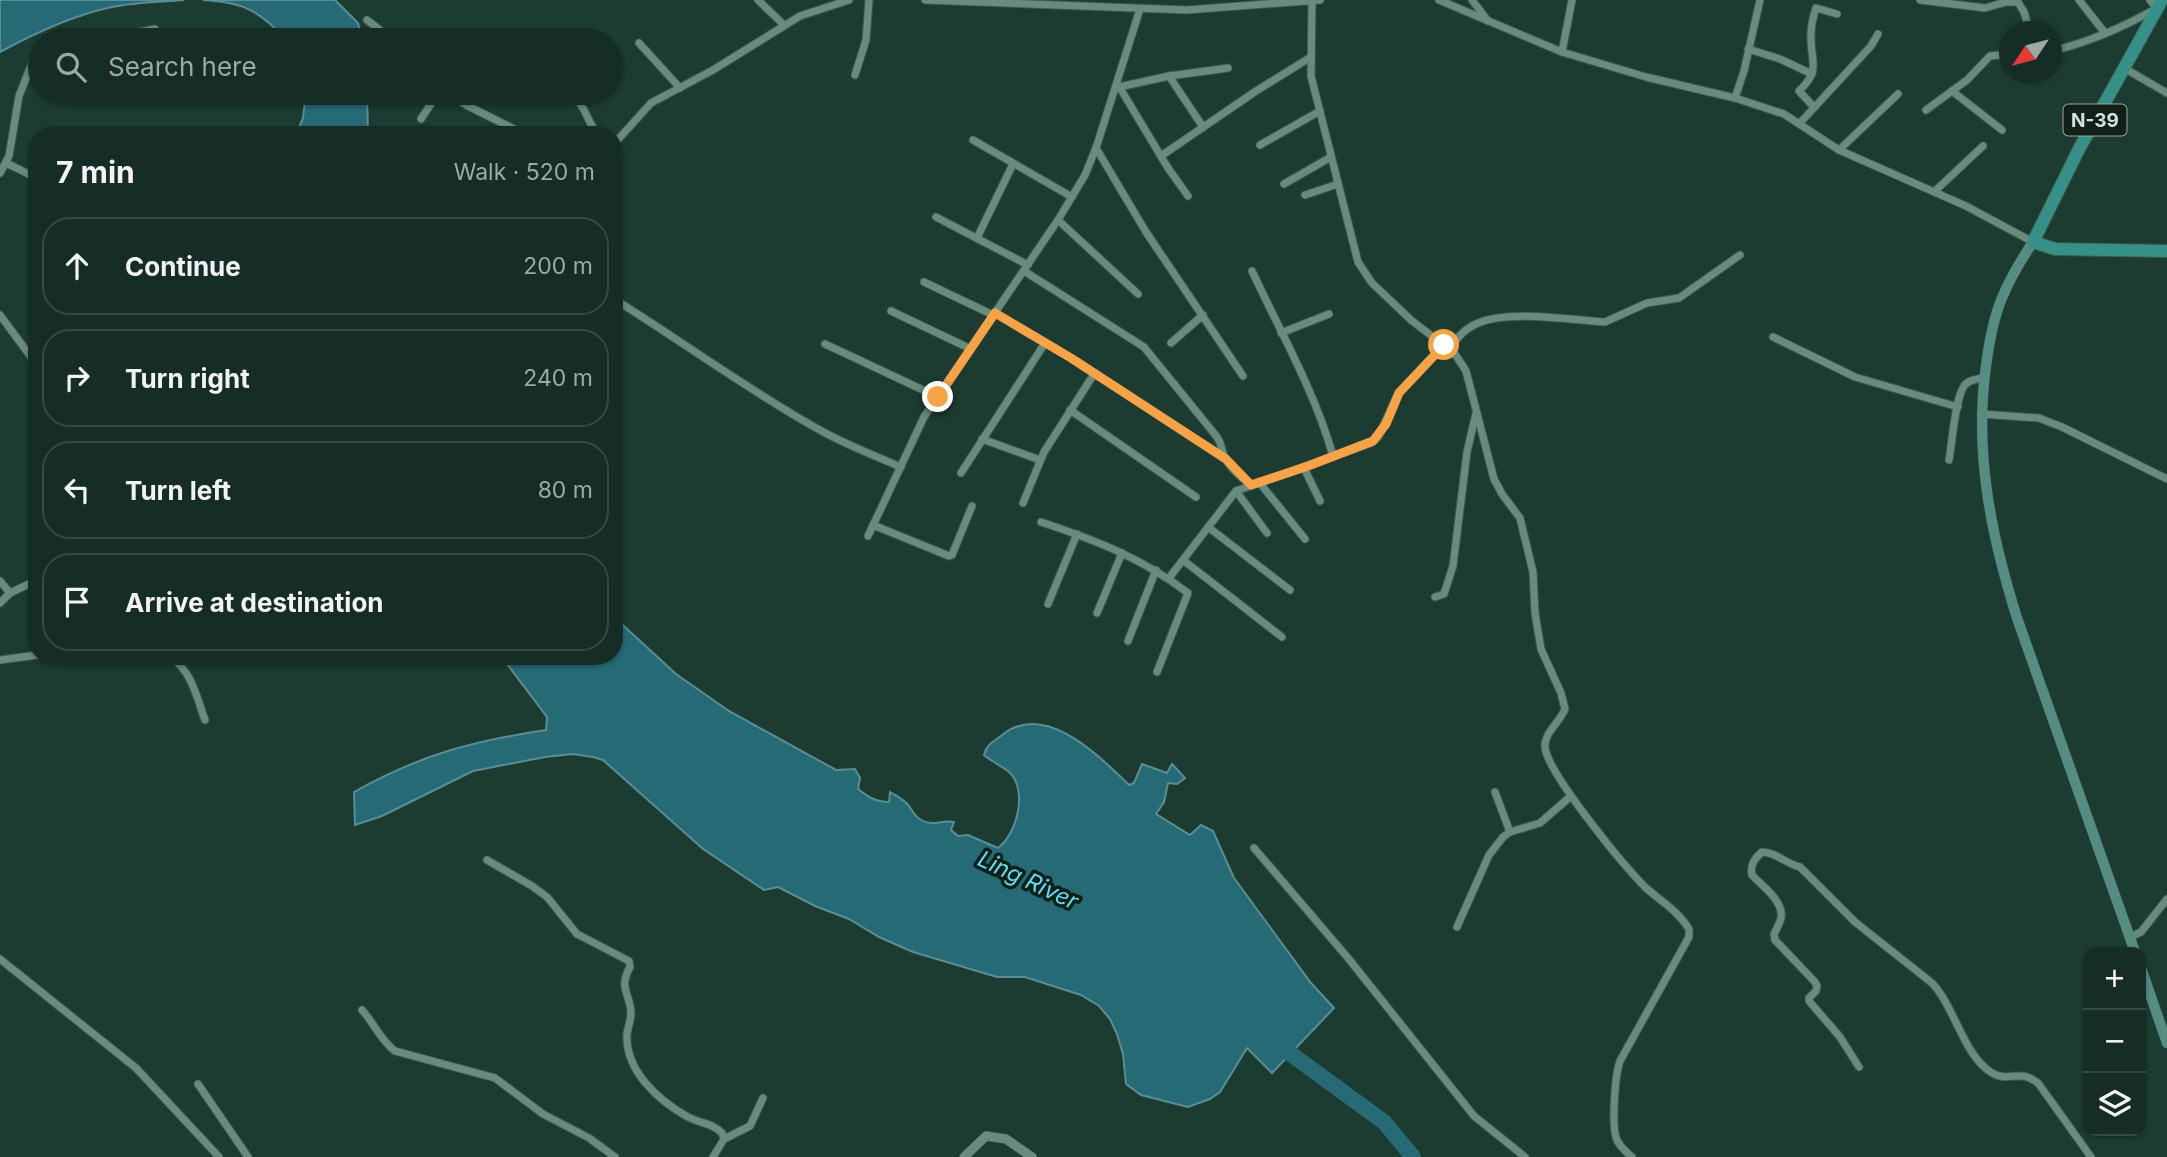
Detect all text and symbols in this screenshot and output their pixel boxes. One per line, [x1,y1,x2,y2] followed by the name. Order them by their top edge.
[1999,21,2062,84] north arrow
[28,28,623,105] search box
[52,48,90,86] icon: search
[108,51,257,82] text: Search here
[2064,104,2126,136] road number: N-39
[56,154,135,190] text: 7 min
[454,158,595,186] text: Walk · 520 m
[58,247,96,285] icon: ahead
[125,251,241,282] text: Continue
[523,252,593,280] text: 200 m
[1428,329,1459,360] route start
[58,359,96,397] icon: right
[125,363,250,394] text: Turn right
[523,364,593,392] text: 240 m
[922,381,953,412] route end
[58,471,96,509] icon: left
[125,475,231,506] text: Turn left
[538,476,593,504] text: 80 m
[58,583,96,621] icon: arrive
[125,587,384,618] text: Arrive at destination
[973,845,1084,916] water label: Ling River
[2083,947,2146,1136] map controls
[2083,947,2146,1010] button: +
[2083,1010,2146,1073] button: −
[2083,1073,2146,1136] button: layers

